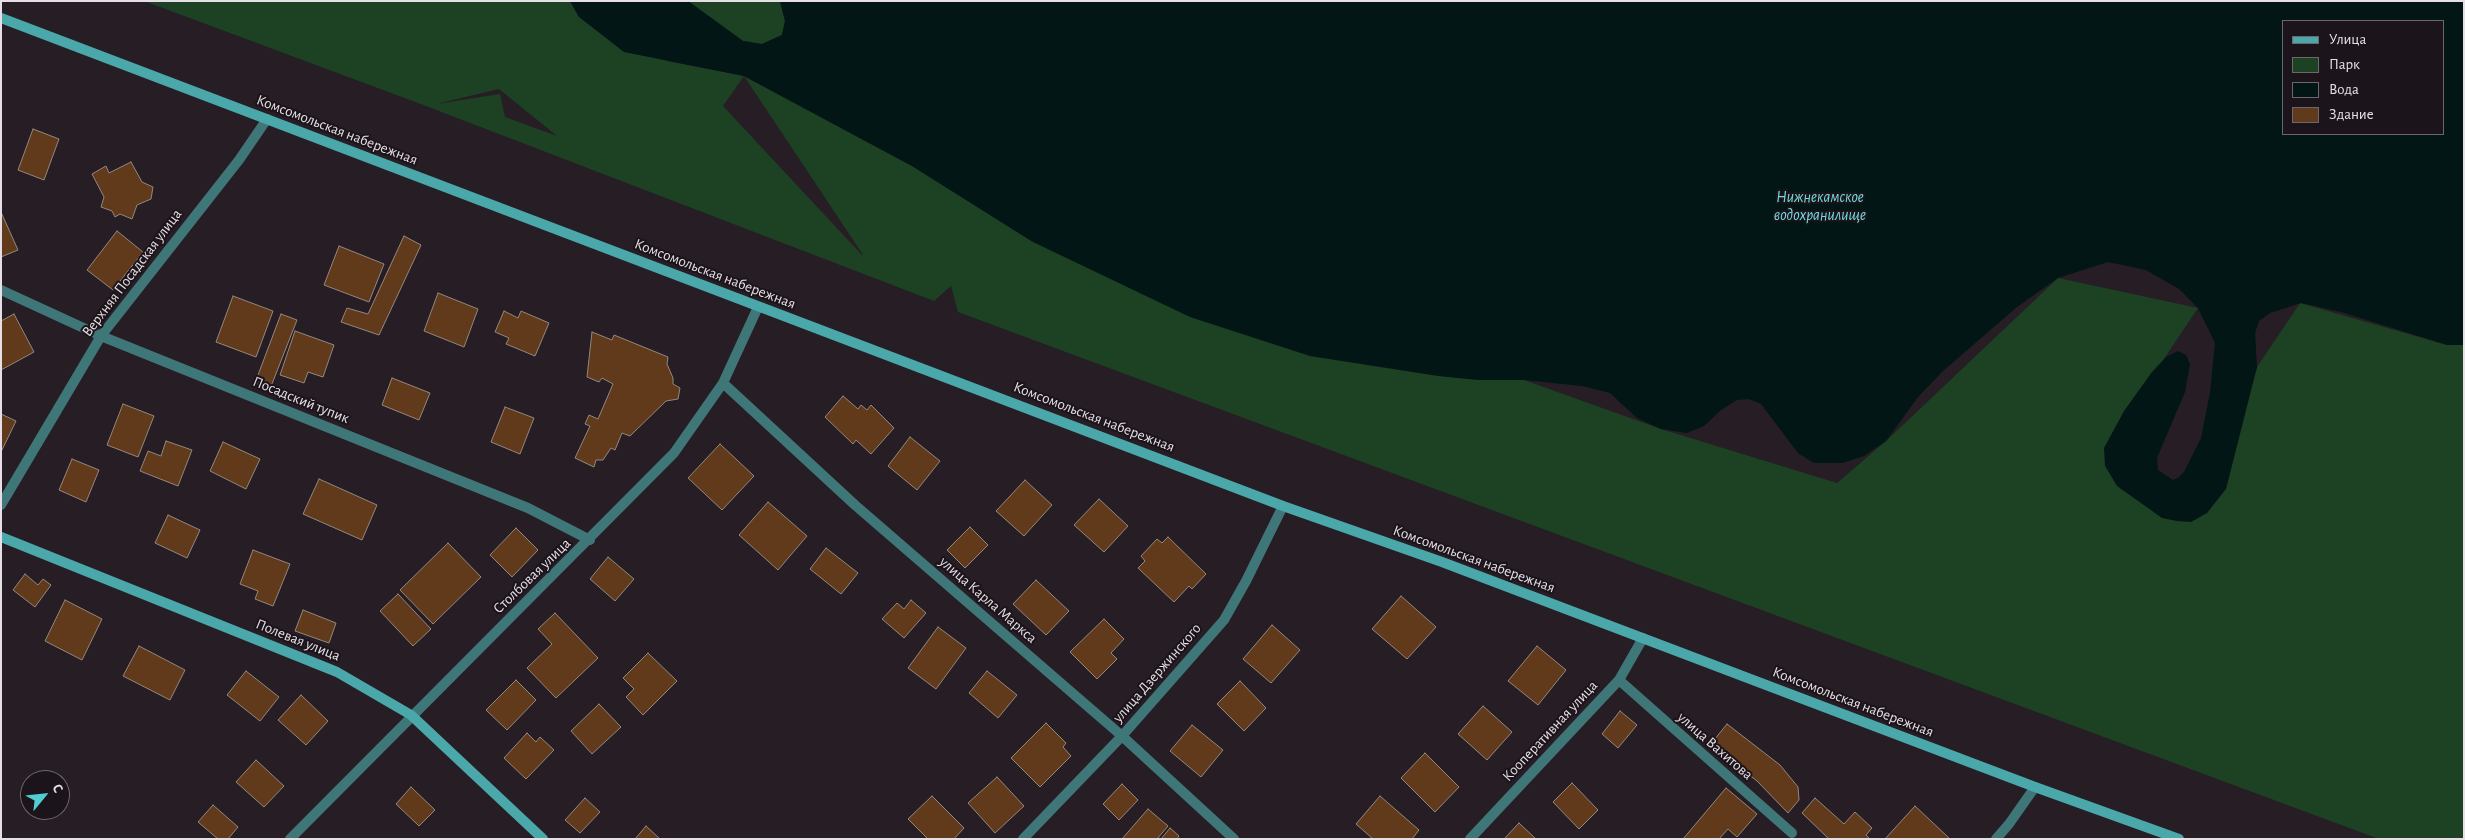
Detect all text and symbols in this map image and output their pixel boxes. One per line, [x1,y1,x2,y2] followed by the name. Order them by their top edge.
[2282,20,2445,135] legend
[2329,32,2366,47] text: Улица
[2329,57,2360,72] text: Парк
[2329,82,2359,97] text: Вода
[254,91,420,169] street label: Комсомольская набережная
[2329,107,2374,122] text: Здание
[1774,187,1866,225] water label: Нижнекамское водохранилище
[78,206,186,340] street label: Верхняя Посадская улица
[632,235,798,313] street label: Комсомольская набережная
[250,372,352,428] street label: Посадский тупик
[1011,378,1177,456] street label: Комсомольская набережная
[1391,521,1557,597] street label: Комсомольская набережная
[489,534,575,618] street label: Столбовая улица
[936,553,1040,647] street label: улица Карла Маркса
[253,615,343,665] street label: Полевая улица
[1109,620,1205,726] street label: улица Дзержинского
[1770,663,1936,741] street label: Комсомольская набережная
[1499,677,1601,785] street label: Кооперативная улица
[1674,708,1756,784] street label: улица Вахитова
[20,770,70,820] north arrow
[49,782,65,795] text: С

